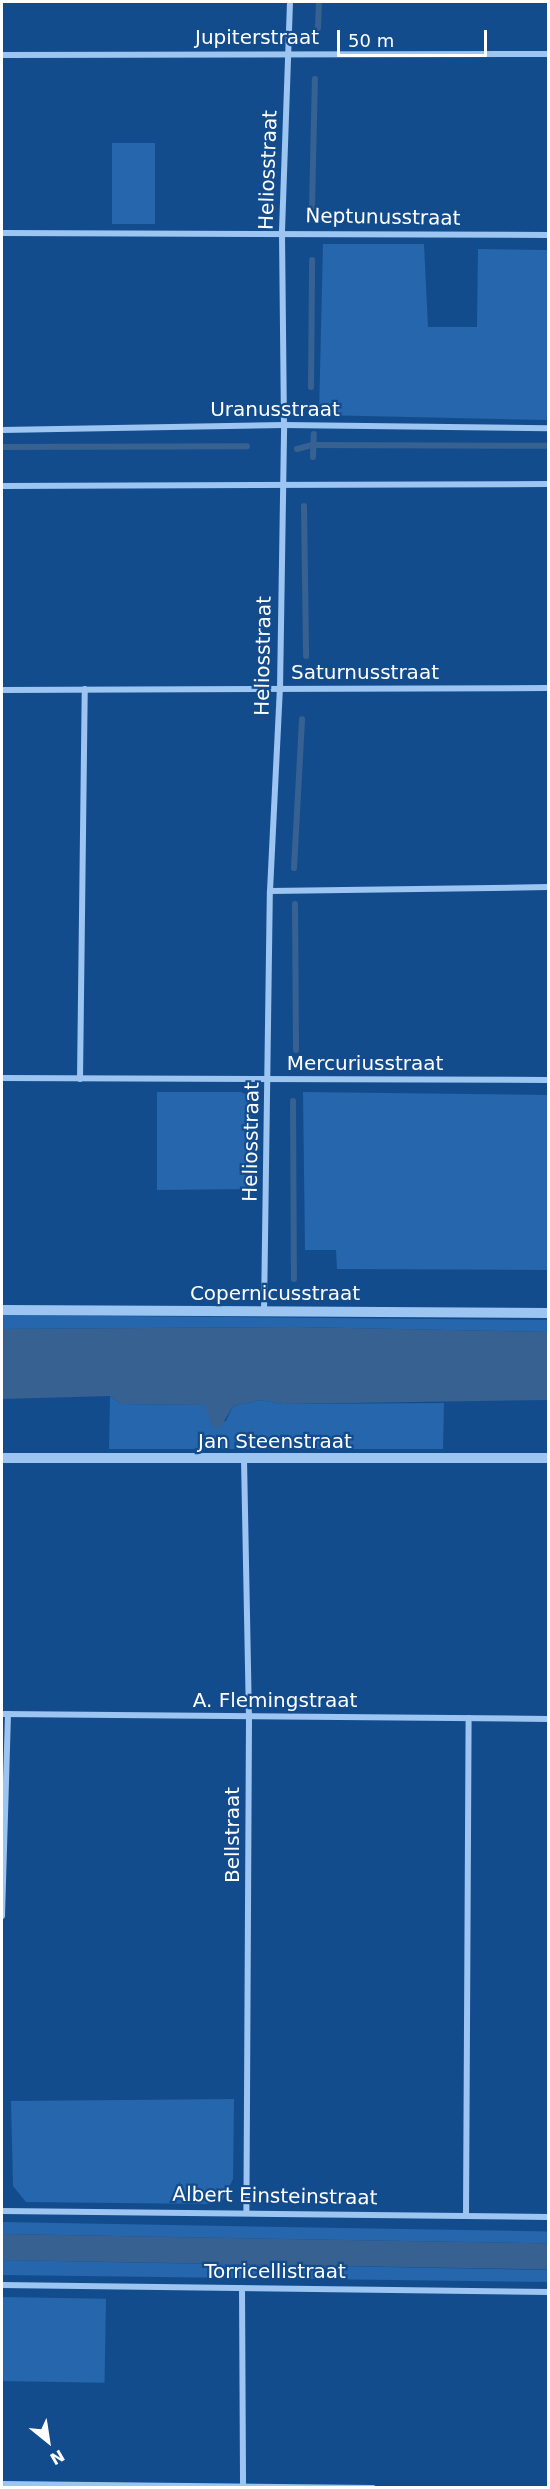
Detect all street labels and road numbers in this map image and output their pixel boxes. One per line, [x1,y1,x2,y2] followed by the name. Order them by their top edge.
[195,25,319,49] street label: Jupiterstraat
[254,110,282,230] street label: Heliosstraat
[305,204,461,230] street label: Neptunusstraat
[210,397,340,421] street label: Uranusstraat
[250,596,276,716] street label: Heliosstraat
[291,660,439,684] street label: Saturnusstraat
[287,1051,443,1075] street label: Mercuriusstraat
[238,1082,264,1202] street label: Heliosstraat
[190,1281,360,1305] street label: Copernicusstraat
[198,1429,352,1453] street label: Jan Steenstraat
[193,1688,357,1712] street label: A. Flemingstraat
[220,1787,244,1883] street label: Bellstraat
[172,2182,378,2210] street label: Albert Einsteinstraat
[204,2259,346,2283] street label: Torricellistraat

